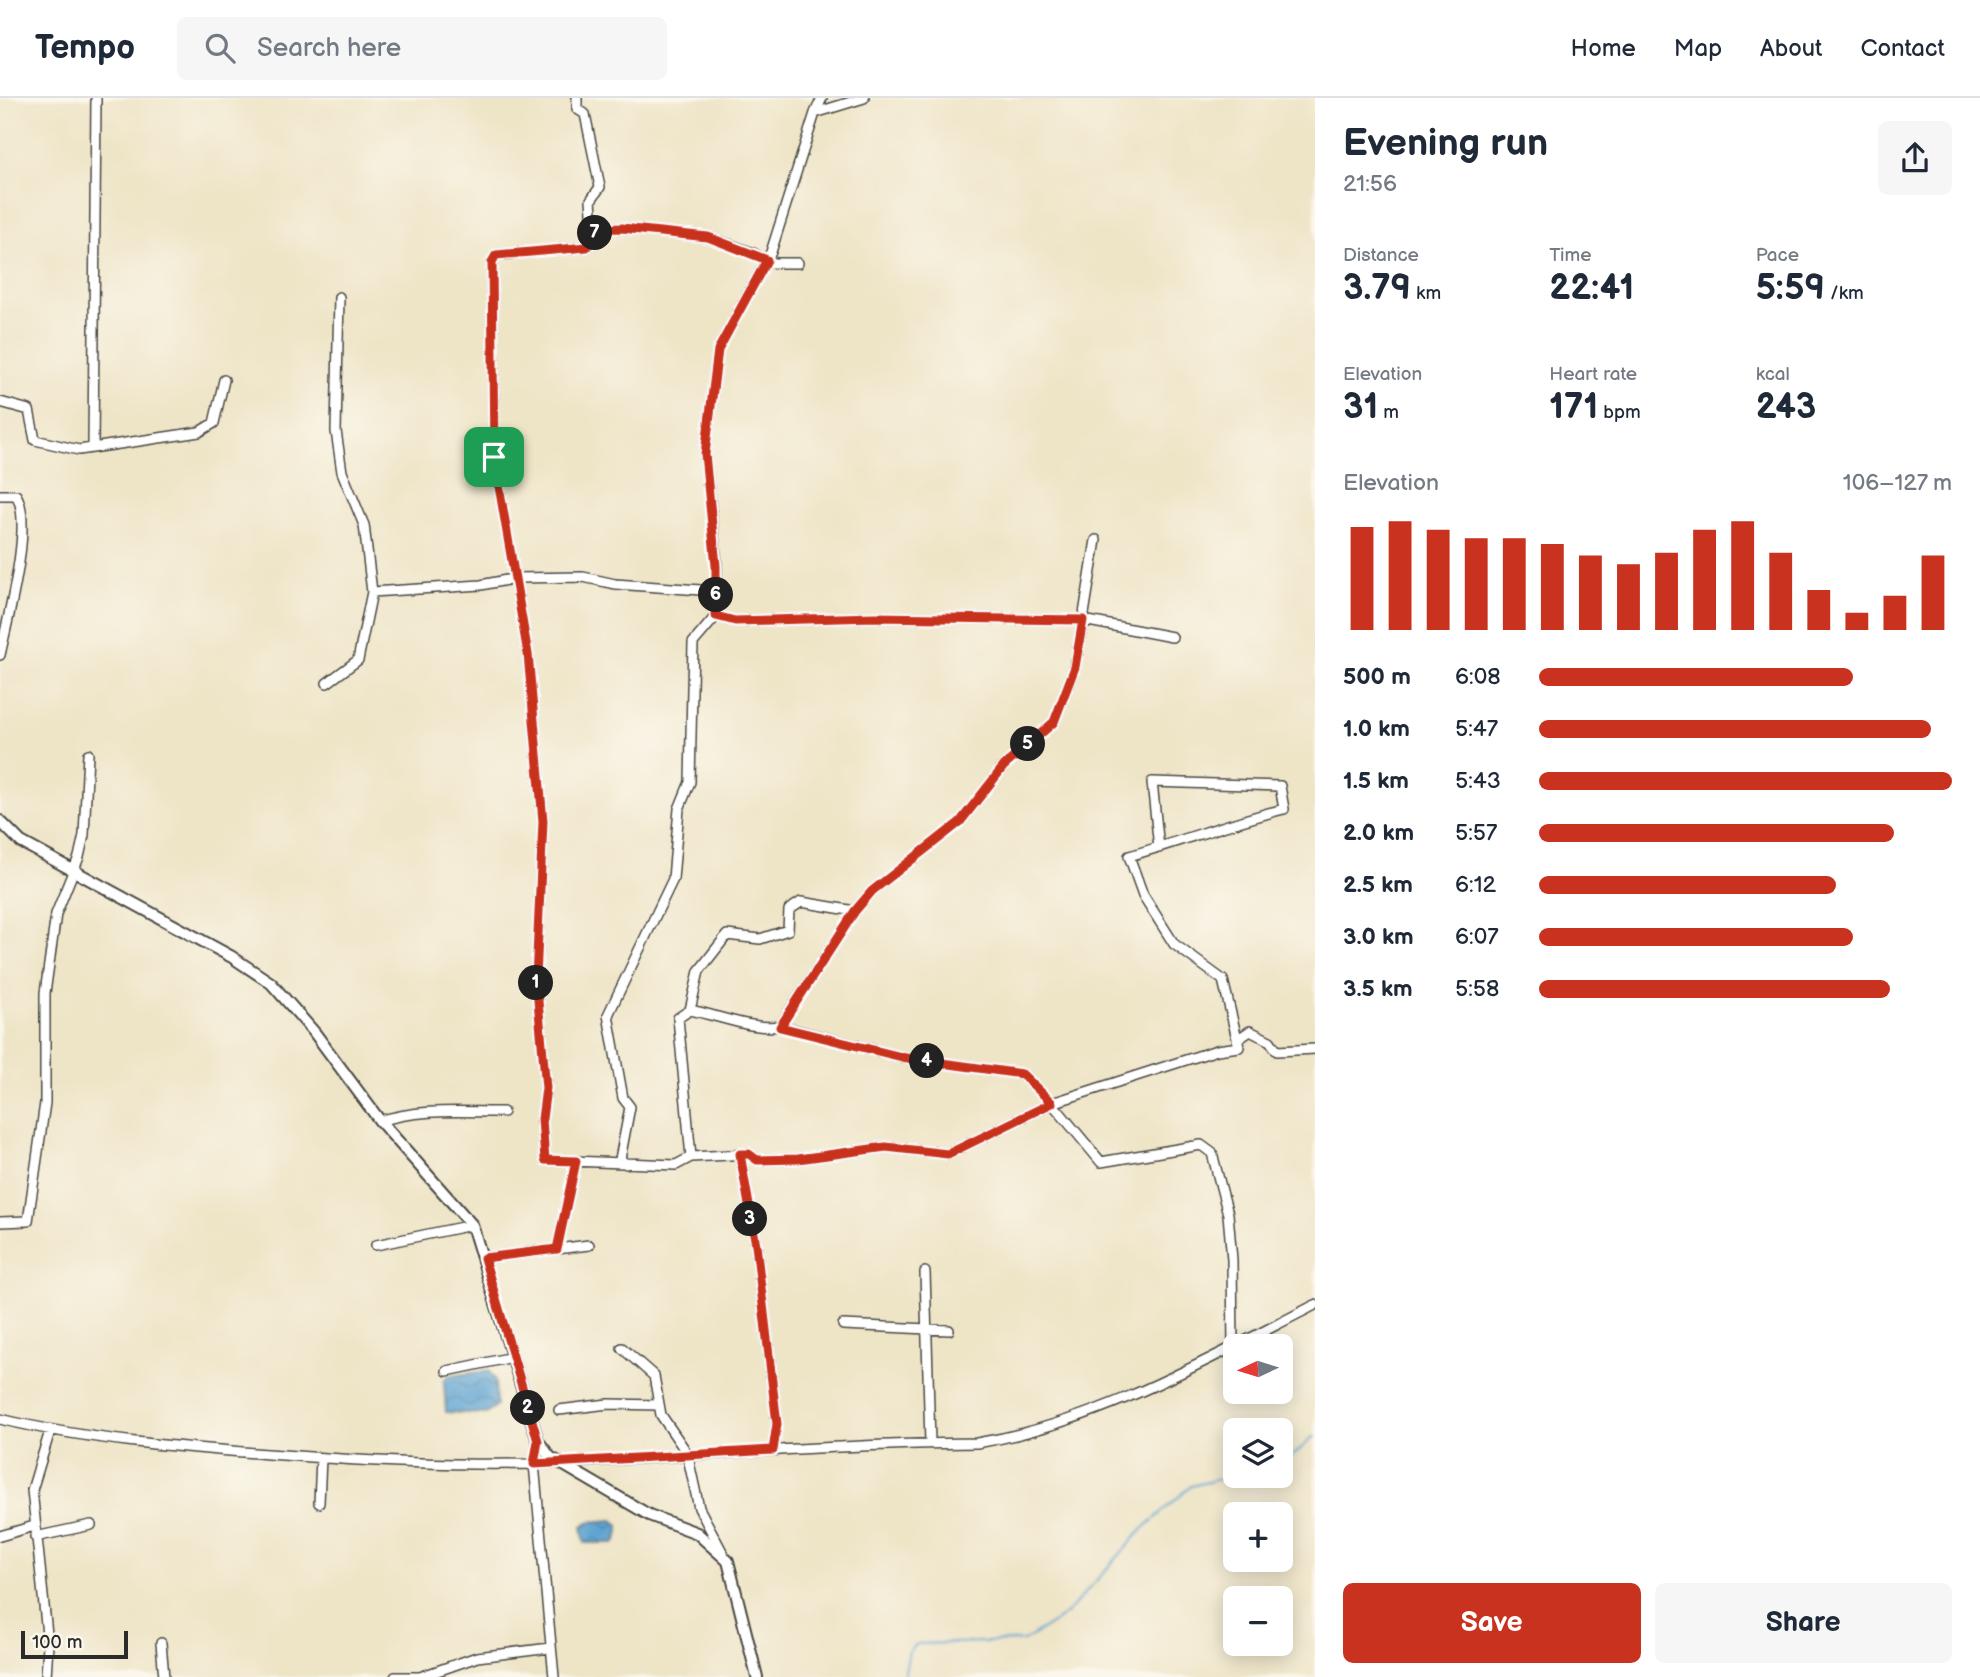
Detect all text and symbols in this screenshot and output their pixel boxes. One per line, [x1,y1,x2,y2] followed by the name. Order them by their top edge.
[177,17,667,80] search box
[35,28,135,68] text: Tempo
[201,29,239,67] icon: search
[257,33,401,64] text: Search here
[1571,34,1636,63] text: Home
[1674,34,1722,63] text: Map
[1760,34,1822,63] text: About
[1860,34,1945,63] text: Contact
[1343,121,1548,166] text: Evening run
[1878,121,1952,195] button: share
[1343,170,1397,198] text: 21:56
[578,216,612,250] pin: 7
[589,221,600,244] text: 7
[1343,244,1419,267] text: Distance
[1549,244,1591,267] text: Time
[1756,244,1799,267] text: Pace
[1343,267,1411,310] text: 3.79
[1549,267,1634,310] text: 22:41
[1756,267,1825,310] text: 5:59
[1411,282,1441,305] text: km
[1825,282,1864,305] text: /km
[1343,363,1422,386] text: Elevation
[1549,363,1637,386] text: Heart rate
[1756,363,1790,386] text: kcal
[1343,386,1378,429] text: 31
[1549,386,1598,429] text: 171
[1756,386,1816,429] text: 243
[1378,401,1399,424] text: m
[1598,401,1641,424] text: bpm
[464,427,524,487] pin
[475,438,513,476] icon: arrive
[1343,469,1439,497] text: Elevation
[1843,469,1952,497] text: 106–127 m
[698,578,734,612] pin: 6
[710,583,721,606] text: 6
[1343,663,1411,691] text: 500 m
[1455,663,1501,691] text: 6:08
[1343,715,1410,743] text: 1.0 km
[1455,715,1498,743] text: 5:47
[1010,726,1046,762] pin: 5
[1022,732,1033,755] text: 5
[1343,767,1409,795] text: 1.5 km
[1455,767,1501,795] text: 5:43
[1343,819,1414,847] text: 2.0 km
[1455,819,1497,847] text: 5:57
[1343,871,1413,899] text: 2.5 km
[1455,871,1496,899] text: 6:12
[1343,923,1414,951] text: 3.0 km
[1455,923,1499,951] text: 6:07
[518,966,554,1001] pin: 1
[532,971,540,994] text: 1
[1343,975,1413,1003] text: 3.5 km
[1455,975,1499,1003] text: 5:58
[909,1044,944,1079] pin: 4
[921,1049,932,1072] text: 4
[732,1202,768,1236] pin: 3
[744,1207,755,1230] text: 3
[1223,1334,1293,1404] north arrow
[1223,1334,1293,1656] map controls
[510,1390,546,1426] pin: 2
[522,1396,533,1419] text: 2
[1223,1418,1293,1488] button: layers
[1223,1502,1293,1572] button: +
[1343,1583,1641,1663] button: Save
[1655,1583,1952,1663] button: Share
[1223,1586,1293,1656] button: −
[21,1628,128,1660] scale bar
[32,1631,83,1654] text: 100 m

